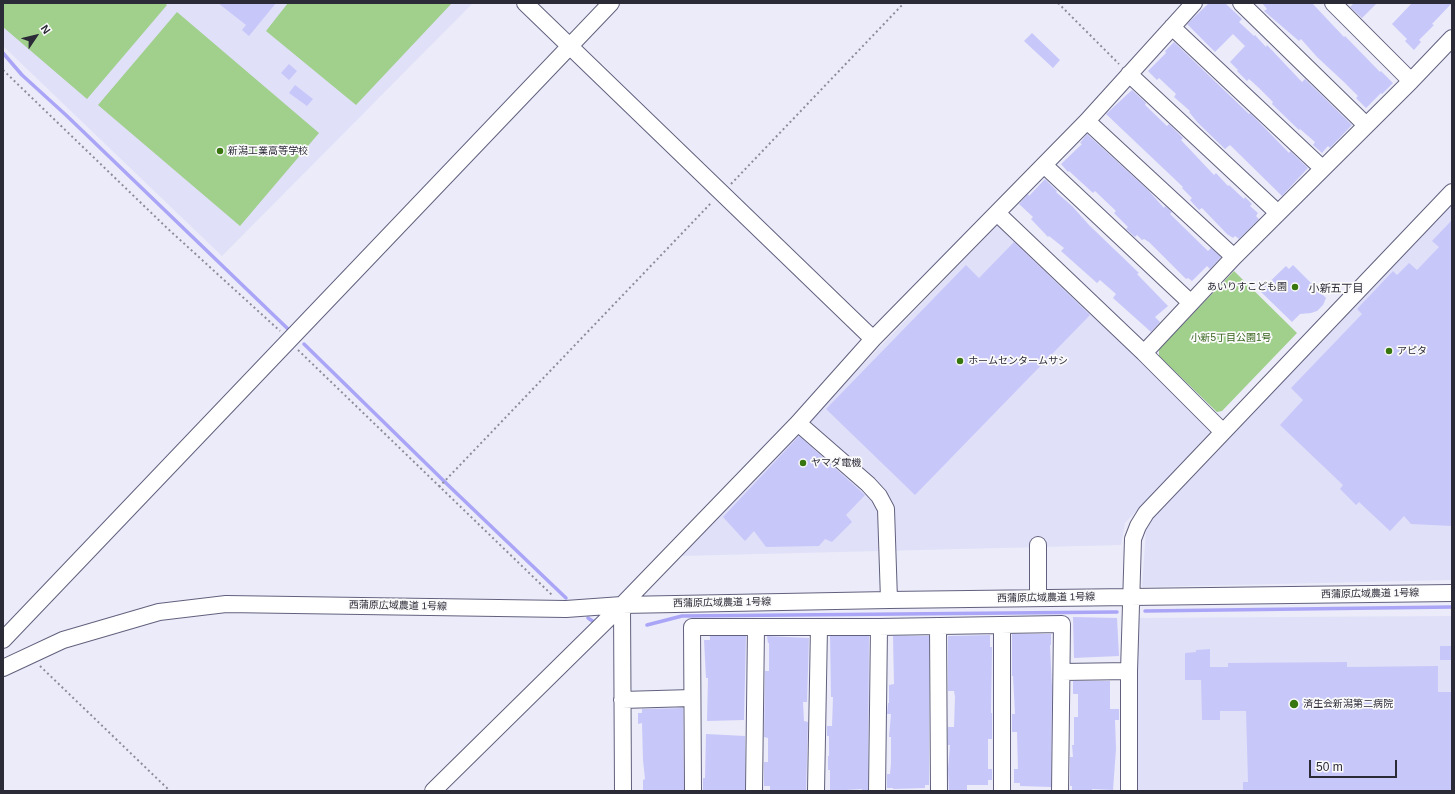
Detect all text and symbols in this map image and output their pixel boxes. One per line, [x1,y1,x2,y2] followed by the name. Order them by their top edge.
[16,16,56,56] north arrow
[39,22,53,36] text: N
[228,145,308,157] place label: 新潟工業高等学校
[215,146,225,156] marker: 新潟工業高等学校
[1207,281,1287,293] place label: あいりすこども園
[1290,282,1300,292] marker: あいりすこども園
[1309,282,1363,296] district label: 小新五丁目
[1190,332,1272,344] park label: 小新5丁目公園1号
[1397,345,1427,357] place label: アピタ
[1384,346,1394,356] marker: アピタ
[968,355,1068,367] place label: ホームセンタームサシ
[955,356,965,366] marker: ホームセンタームサシ
[811,457,861,469] place label: ヤマダ電機
[798,458,808,468] marker: ヤマダ電機
[1321,587,1419,601] street label: 西蒲原広域農道 1号線
[997,591,1095,605] street label: 西蒲原広域農道 1号線
[673,596,771,610] street label: 西蒲原広域農道 1号線
[349,599,447,613] street label: 西蒲原広域農道 1号線
[1288,698,1300,710] marker: 済生会新潟第二病院
[1303,698,1393,710] place label: 済生会新潟第二病院
[1311,752,1399,778] scale bar
[1316,760,1343,774] text: 50 m

